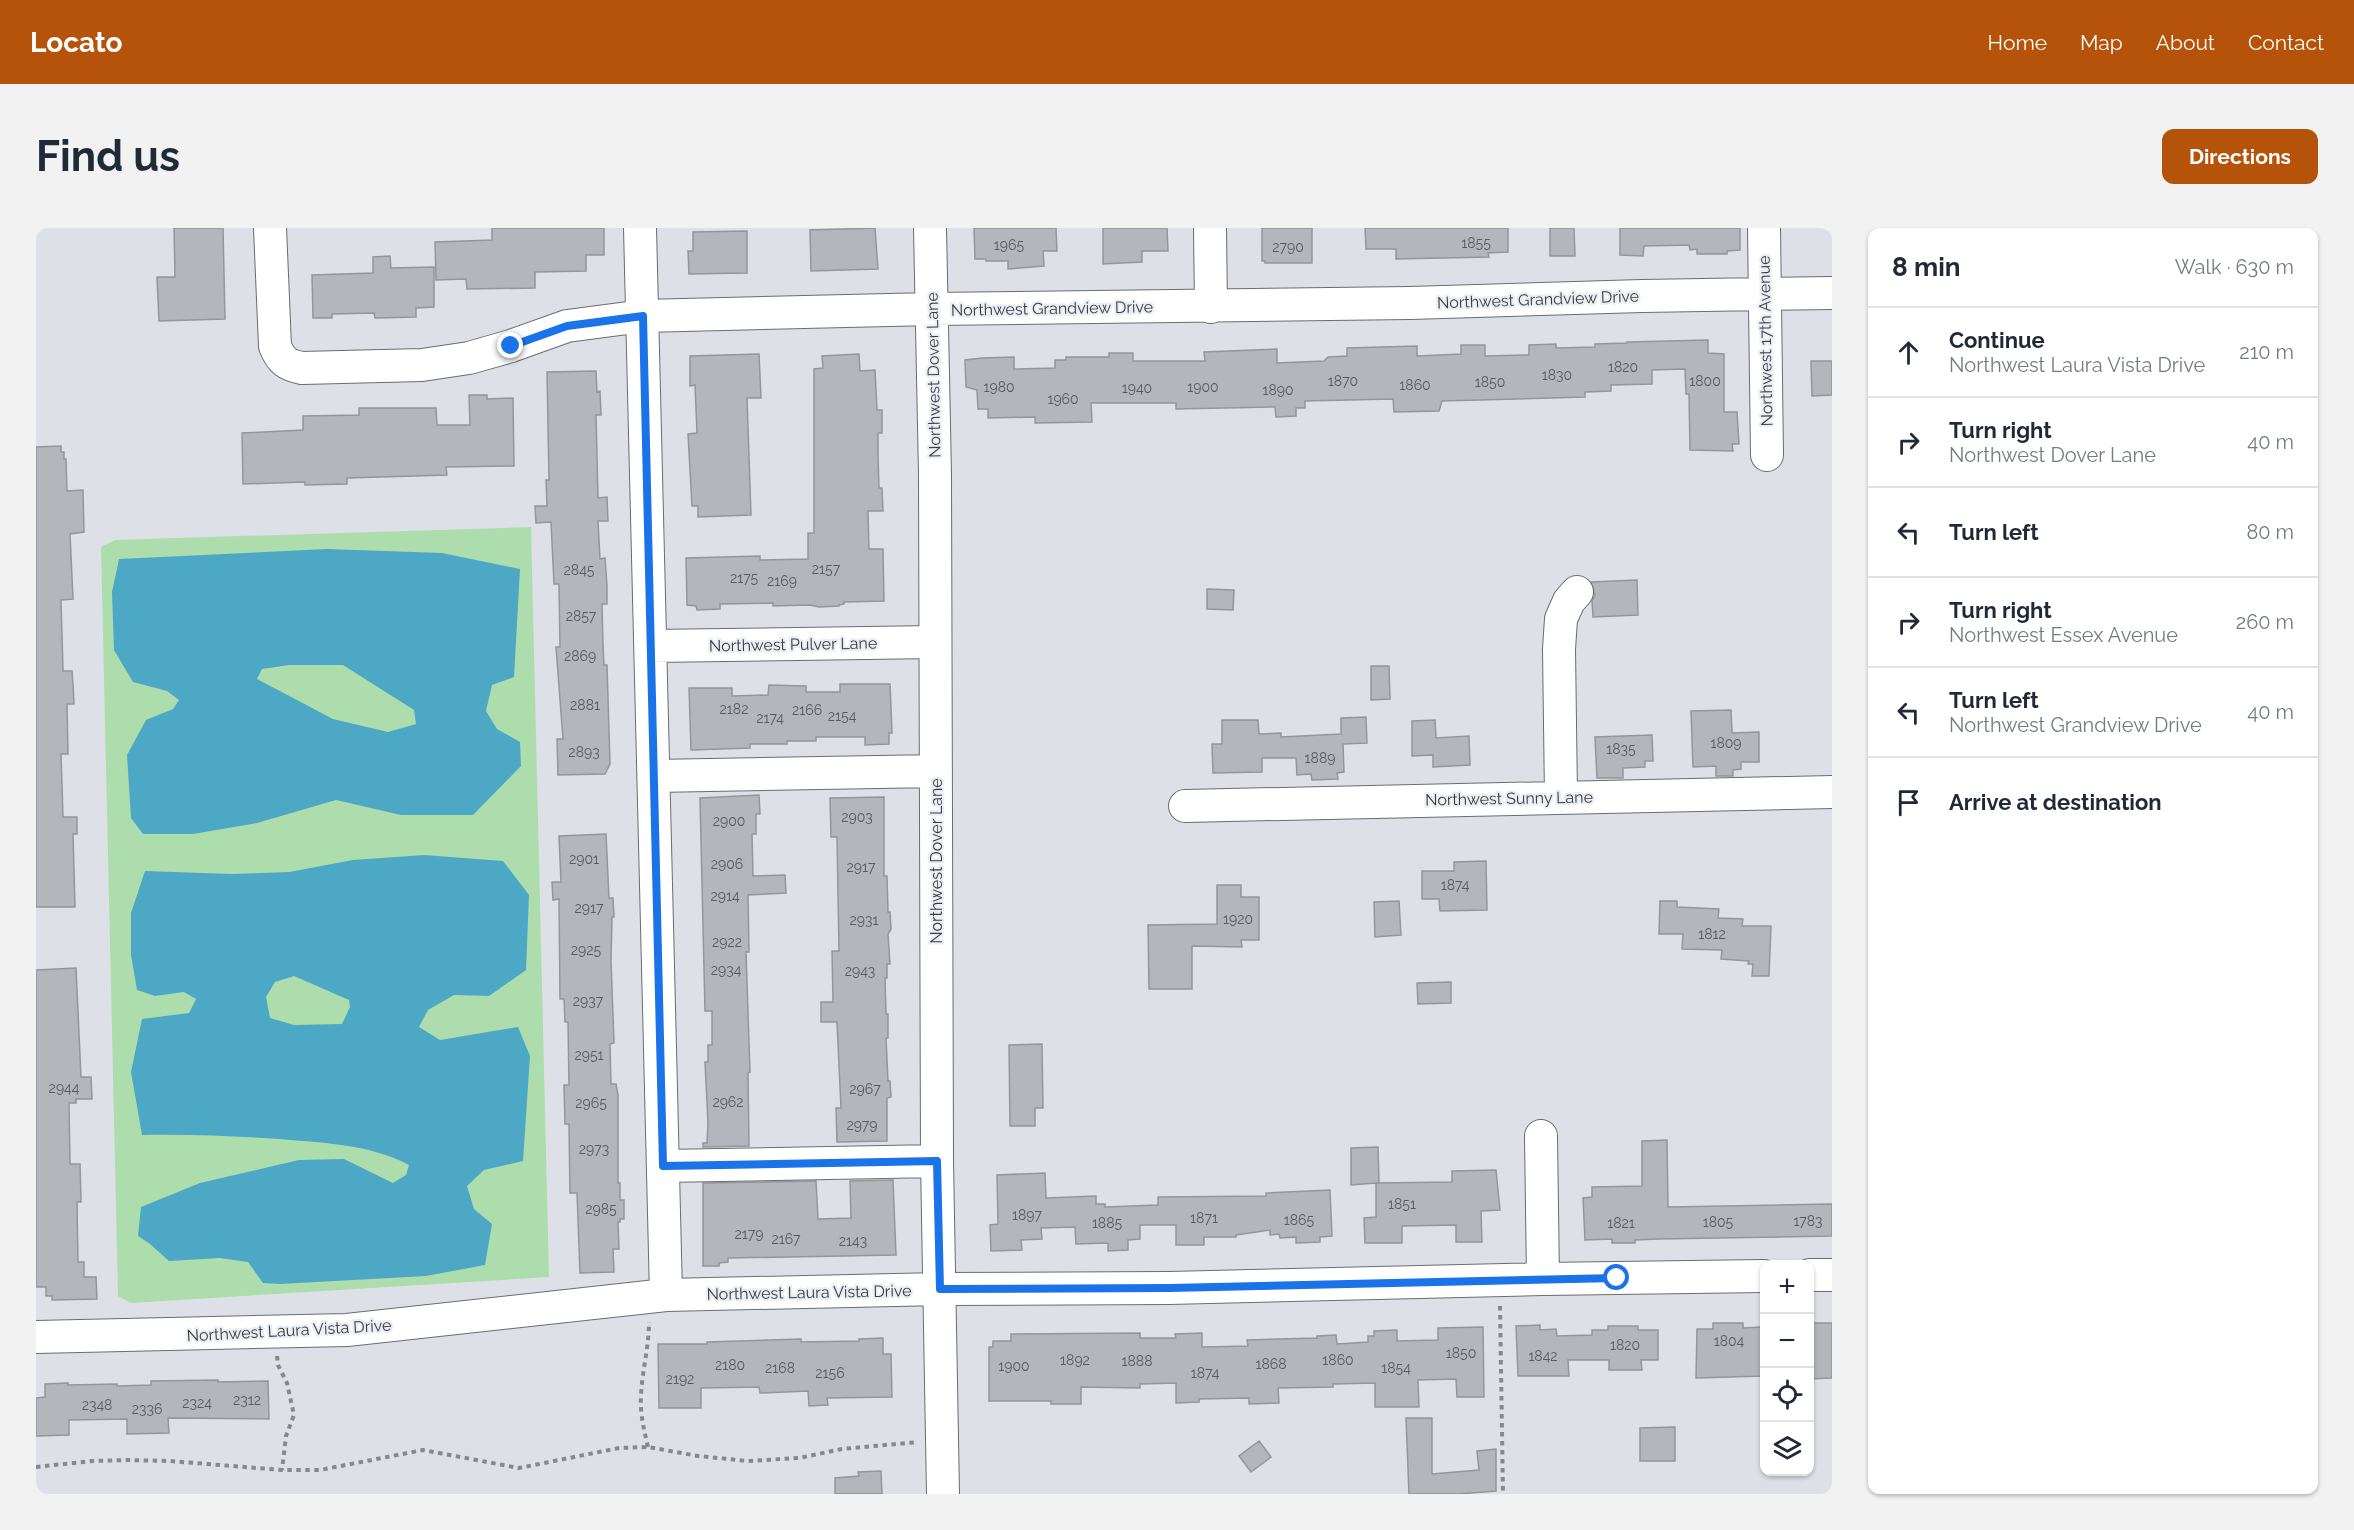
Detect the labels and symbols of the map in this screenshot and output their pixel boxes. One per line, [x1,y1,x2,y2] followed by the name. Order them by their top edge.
[1461,235,1491,251] house number: 1855
[994,237,1024,253] house number: 1965
[1272,239,1304,255] house number: 2790
[1755,255,1776,427] street label: Northwest 17th Avenue
[1437,286,1639,313] street label: Northwest Grandview Drive
[923,292,944,458] street label: Northwest Dover Lane
[951,297,1153,320] street label: Northwest Grandview Drive
[497,332,523,358] route end
[1608,359,1638,375] house number: 1820
[1542,367,1572,383] house number: 1830
[1328,373,1358,389] house number: 1870
[1689,373,1721,389] house number: 1800
[1475,374,1505,390] house number: 1850
[1399,377,1431,393] house number: 1860
[983,379,1015,395] house number: 1980
[1187,379,1219,395] house number: 1900
[1122,380,1152,396] house number: 1940
[1262,382,1294,398] house number: 1890
[1047,391,1079,407] house number: 1960
[812,561,841,577] house number: 2157
[564,562,595,578] house number: 2845
[730,570,758,586] house number: 2175
[767,573,797,589] house number: 2169
[566,608,597,624] house number: 2857
[709,634,877,655] street label: Northwest Pulver Lane
[564,648,596,664] house number: 2869
[570,697,600,713] house number: 2881
[720,701,748,717] house number: 2182
[792,702,822,718] house number: 2166
[828,708,857,724] house number: 2154
[756,710,784,726] house number: 2174
[1710,735,1742,751] house number: 1809
[1606,741,1636,757] house number: 1835
[568,744,600,760] house number: 2893
[1305,750,1335,766] house number: 1889
[927,778,946,944] street label: Northwest Dover Lane
[1425,788,1593,809] street label: Northwest Sunny Lane
[841,809,873,825] house number: 2903
[713,813,745,829] house number: 2900
[569,851,599,867] house number: 2901
[711,856,743,872] house number: 2906
[847,859,876,875] house number: 2917
[1441,877,1470,893] house number: 1874
[710,888,740,904] house number: 2914
[575,900,604,916] house number: 2917
[1223,911,1253,927] house number: 1920
[850,912,878,928] house number: 2931
[1698,926,1726,942] house number: 1812
[712,934,742,950] house number: 2922
[571,942,602,958] house number: 2925
[711,962,742,978] house number: 2934
[845,963,875,979] house number: 2943
[573,993,604,1009] house number: 2937
[574,1047,604,1063] house number: 2951
[49,1080,80,1096] house number: 2944
[849,1081,881,1097] house number: 2967
[712,1094,744,1110] house number: 2962
[575,1095,607,1111] house number: 2965
[846,1117,878,1133] house number: 2979
[579,1141,609,1157] house number: 2973
[1388,1196,1416,1212] house number: 1851
[585,1201,617,1217] house number: 2985
[1012,1207,1042,1223] house number: 1897
[1190,1210,1218,1226] house number: 1871
[1284,1212,1315,1228] house number: 1865
[1793,1213,1823,1229] house number: 1783
[1703,1214,1734,1230] house number: 1805
[1092,1215,1122,1231] house number: 1885
[1607,1215,1635,1231] house number: 1821
[735,1226,763,1242] house number: 2179
[771,1231,801,1247] house number: 2167
[839,1233,867,1249] house number: 2143
[1603,1264,1629,1290] route start
[706,1281,912,1304] street label: Northwest Laura Vista Drive
[186,1316,392,1345] street label: Northwest Laura Vista Drive
[1714,1333,1745,1349] house number: 1804
[1610,1337,1640,1353] house number: 1820
[1446,1345,1476,1361] house number: 1850
[1528,1348,1558,1364] house number: 1842
[1060,1352,1090,1368] house number: 1892
[1322,1352,1354,1368] house number: 1860
[1122,1353,1152,1369] house number: 1888
[1255,1356,1287,1372] house number: 1868
[715,1357,745,1373] house number: 2180
[998,1358,1030,1374] house number: 1900
[765,1360,795,1376] house number: 2168
[1381,1360,1411,1376] house number: 1854
[815,1365,845,1381] house number: 2156
[1191,1365,1220,1381] house number: 1874
[666,1371,694,1387] house number: 2192
[233,1392,261,1408] house number: 2312
[182,1395,212,1411] house number: 2324
[82,1397,112,1413] house number: 2348
[132,1401,162,1417] house number: 2336

